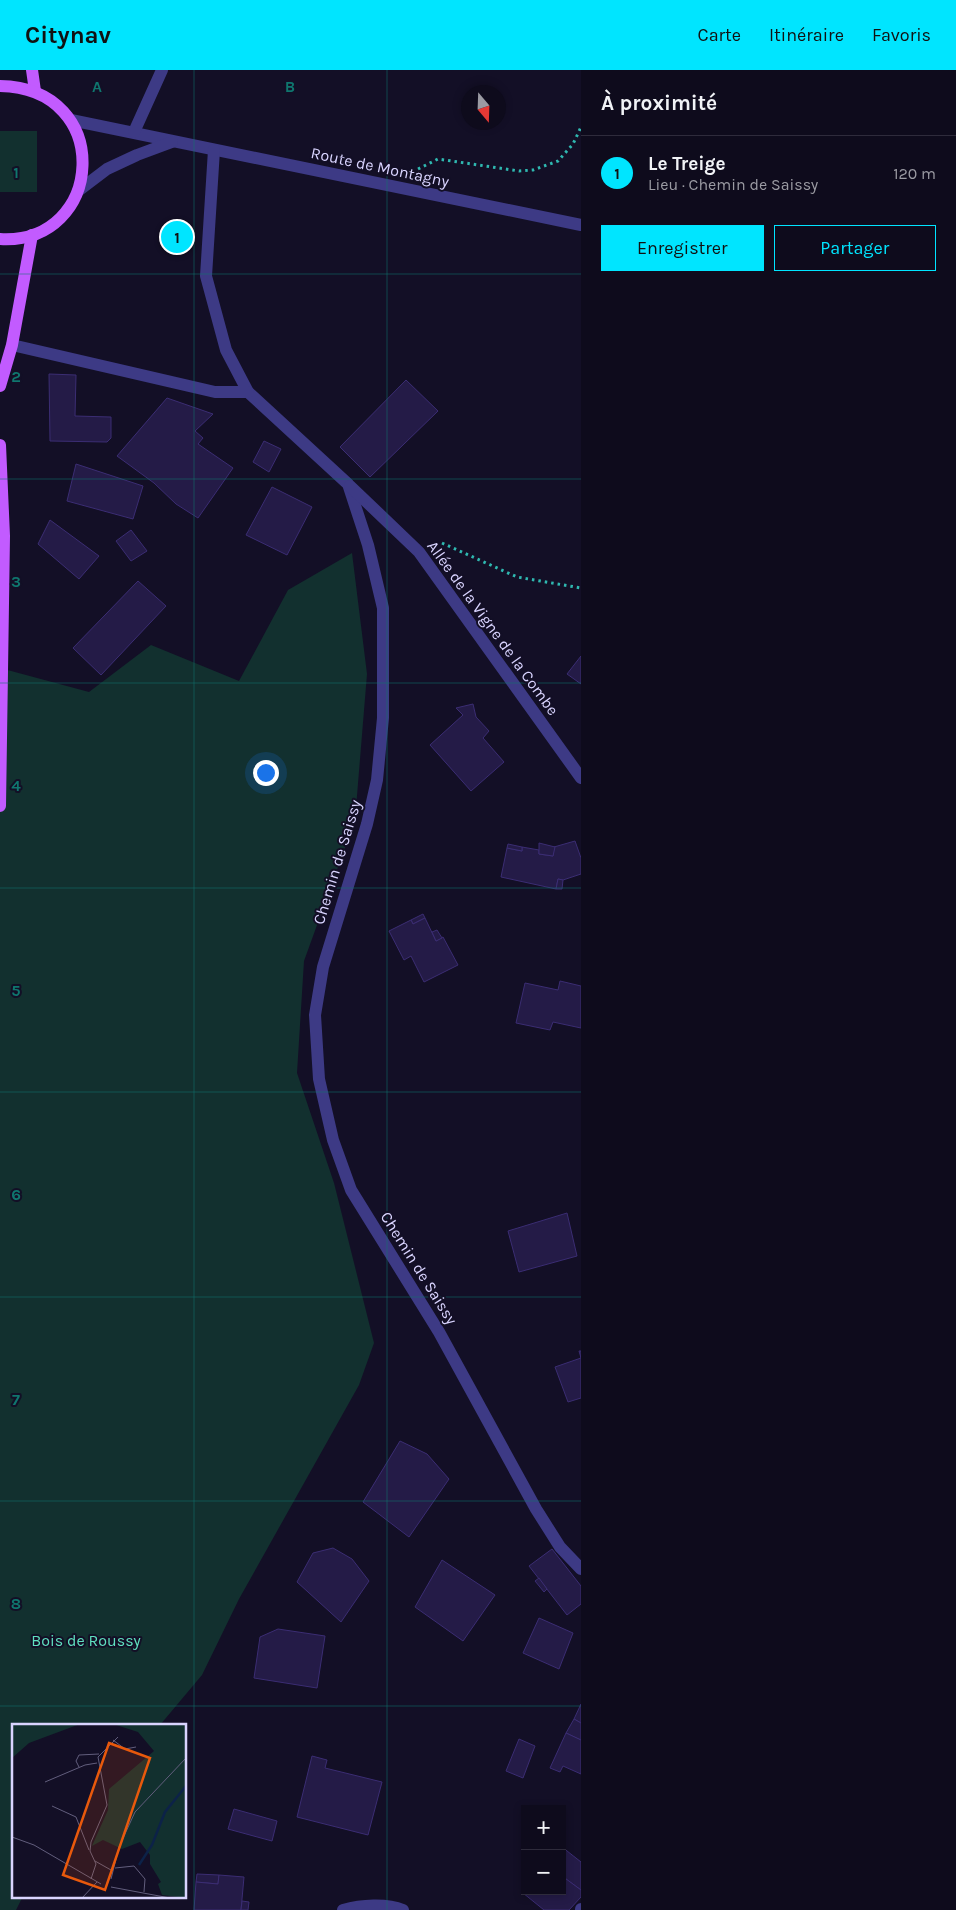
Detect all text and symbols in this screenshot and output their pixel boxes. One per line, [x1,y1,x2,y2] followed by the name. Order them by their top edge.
[25,21,111,49] text: Citynav
[698,24,741,46] text: Carte
[769,24,844,46] text: Itinéraire
[872,24,931,46] text: Favoris
[92,77,102,96] text: A
[285,77,295,96] text: B
[461,85,506,130] north arrow
[601,91,717,115] text: À proximité
[309,143,451,191] street label: Route de Montagny
[648,153,726,175] text: Le Treige
[13,163,19,182] text: 1
[614,164,620,183] text: 1
[893,164,936,183] text: 120 m
[648,175,818,194] text: Lieu · Chemin de Saissy
[161,218,193,256] pin: 1
[601,225,764,271] button: Enregistrer
[774,225,936,271] button: Partager
[11,367,21,386] text: 2
[423,537,563,719] street label: Allée de la Vigne de la Combe
[11,572,21,591] text: 3
[253,760,279,786] your location
[11,776,21,795] text: 4
[309,797,365,927] street label: Chemin de Saissy
[11,981,21,1000] text: 5
[11,1185,21,1204] text: 6
[377,1208,462,1328] street label: Chemin de Saissy
[12,1390,20,1409] text: 7
[11,1594,21,1613] text: 8
[31,1631,141,1650] park label: Bois de Roussy
[12,1724,186,1898] inset map
[521,1805,566,1895] map controls
[521,1805,566,1850] button: +
[521,1850,566,1895] button: −

